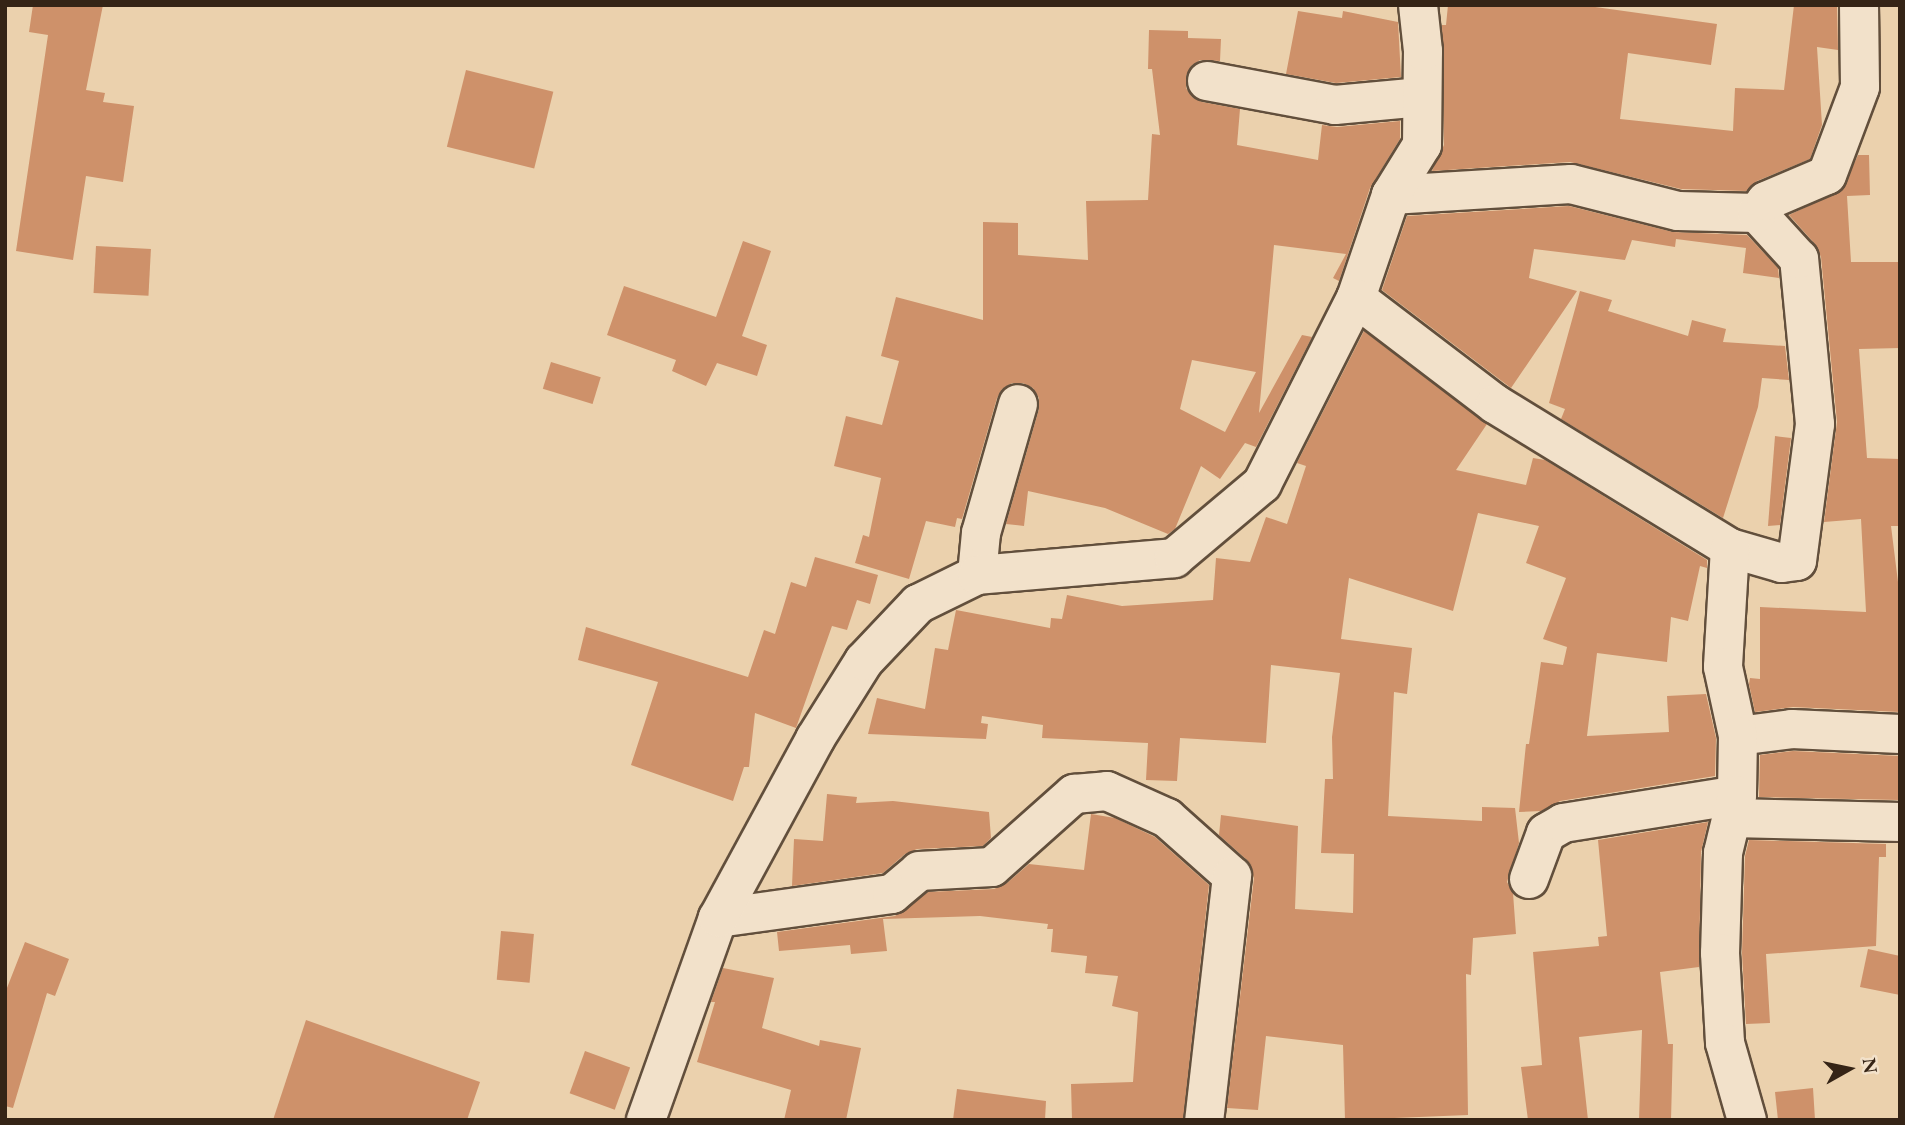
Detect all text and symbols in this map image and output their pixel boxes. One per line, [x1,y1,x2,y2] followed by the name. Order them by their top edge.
[1814,1034,1884,1104] north arrow
[1857,1056,1884,1075] text: N

